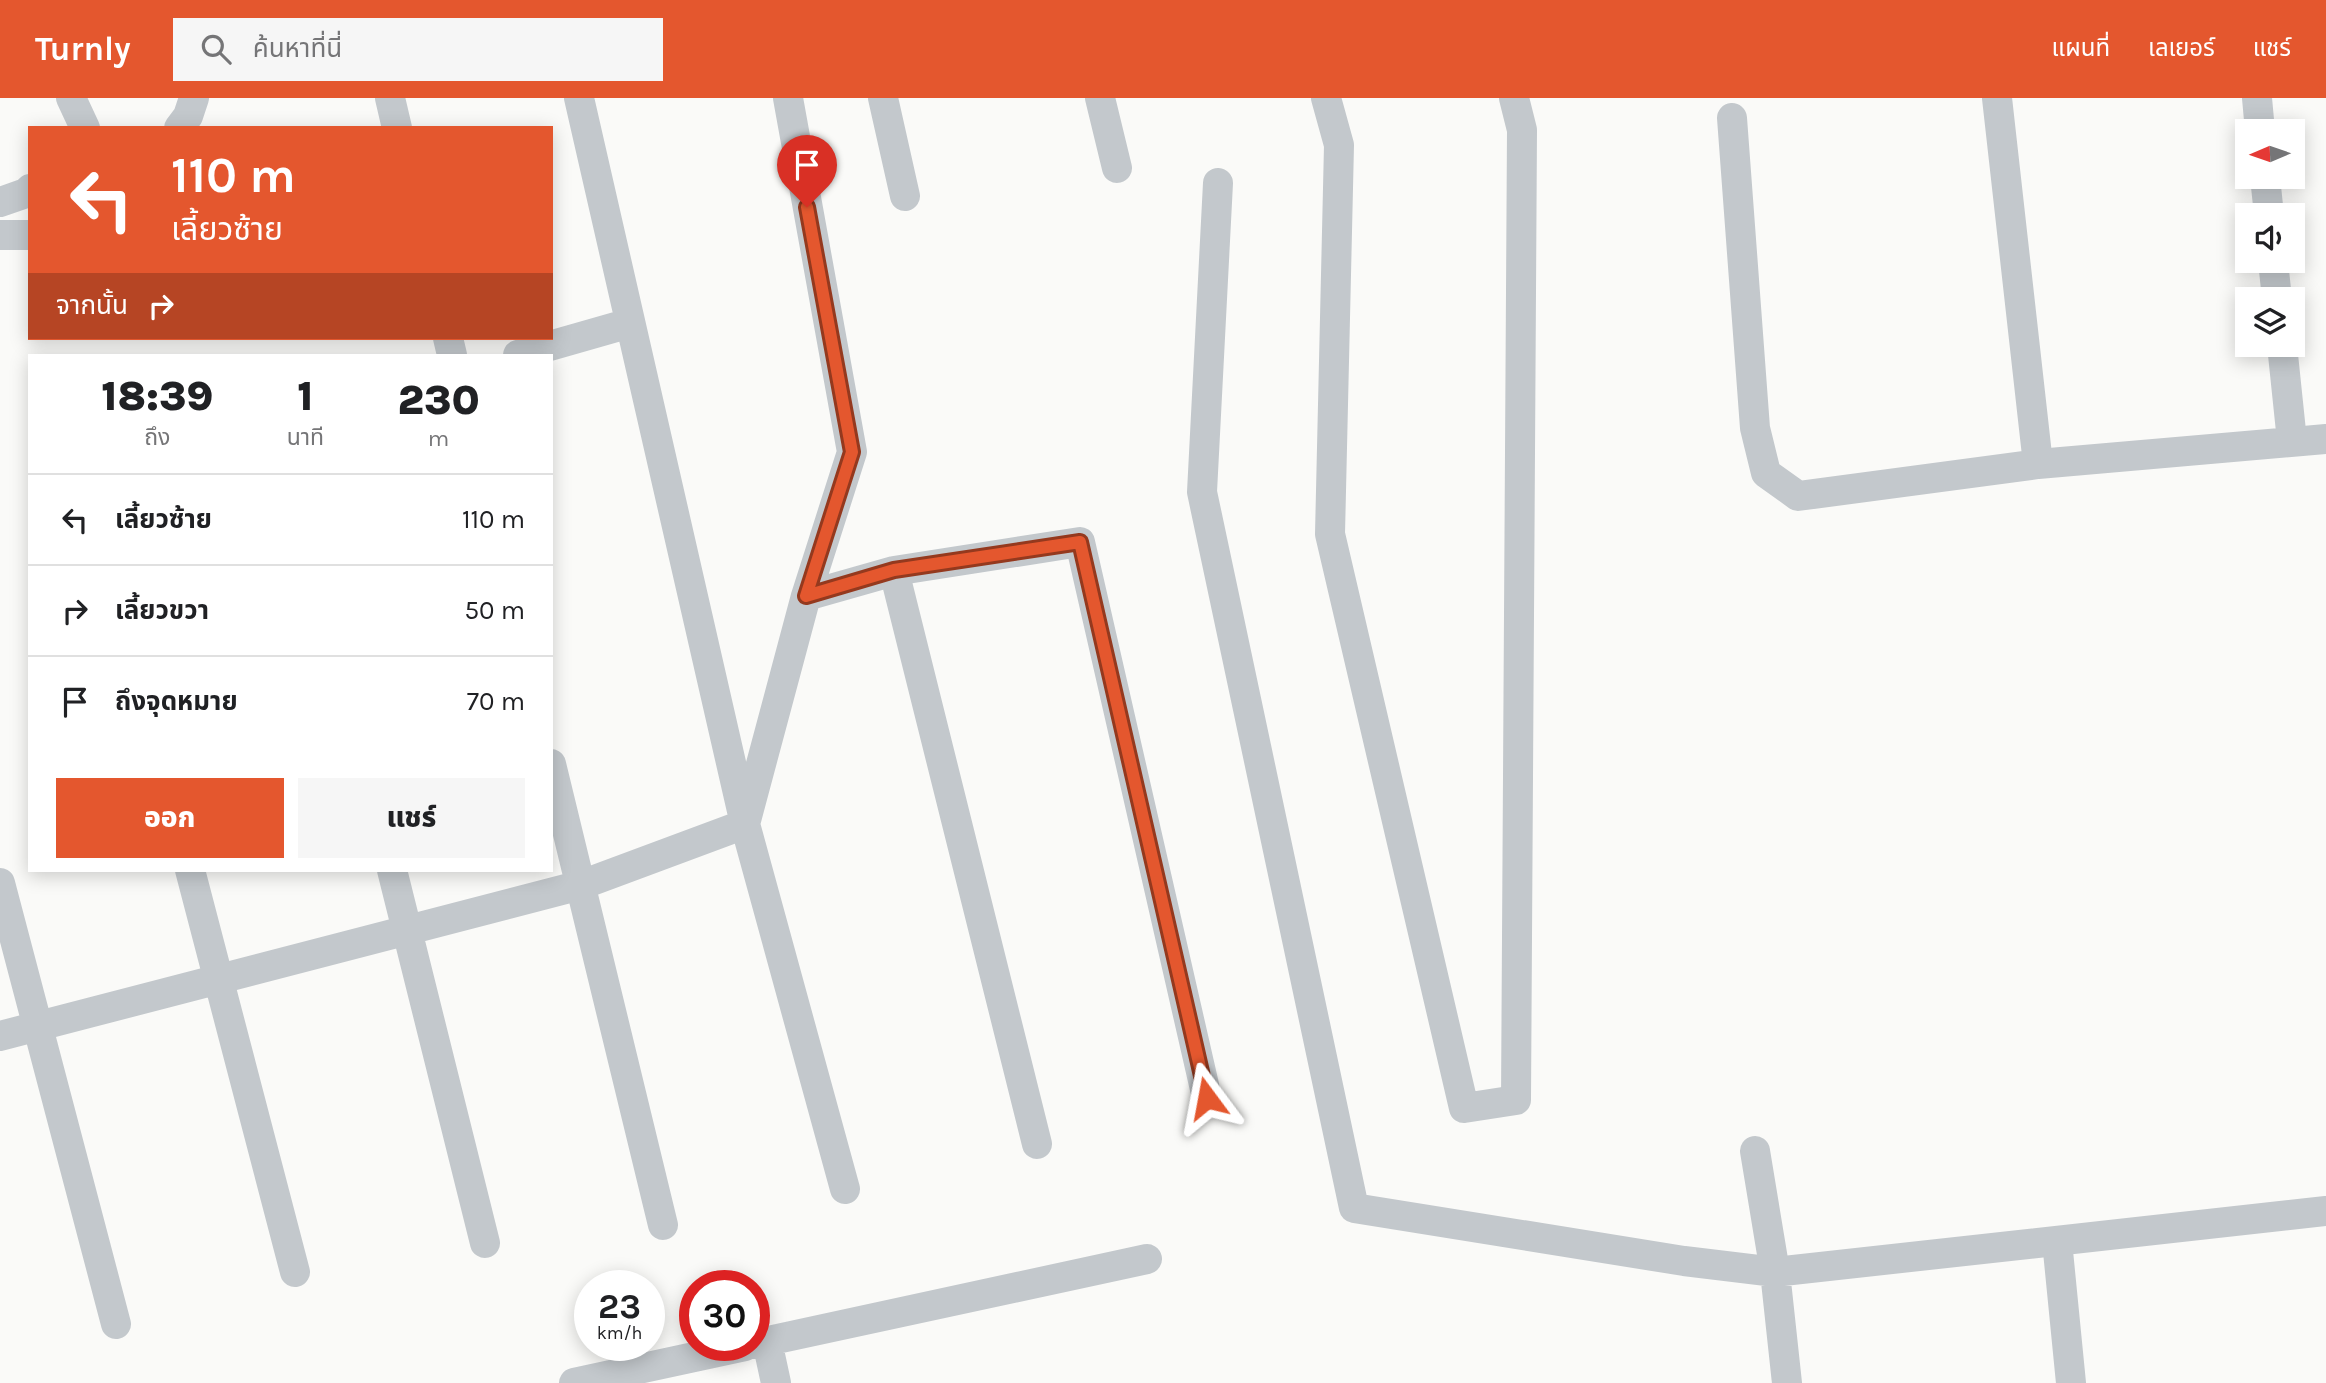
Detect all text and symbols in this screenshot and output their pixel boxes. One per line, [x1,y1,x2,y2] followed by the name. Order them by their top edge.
[173,18,663,81] search box
[35,30,131,68] text: Turnly
[197,30,235,68] icon: search
[253,33,342,64] text: ค้นหาที่นี่
[2052,34,2110,62] text: แผนที่
[2148,34,2215,62] text: เลเยอร์
[2253,34,2291,62] text: แชร์
[2235,119,2305,189] north arrow
[2235,119,2305,357] map controls
[777,135,837,207] pin
[788,146,826,184] icon: arrive
[171,147,296,204] text: 110 m
[56,154,147,245] icon: left
[2235,203,2305,273] button: sound
[171,211,283,248] text: เลี้ยวซ้าย
[142,287,180,325] icon: right
[2235,287,2305,357] button: layers
[56,290,128,321] text: จากนั้น
[101,371,213,421] text: 18:39
[297,371,313,421] text: 1
[397,375,480,425] text: 230
[144,424,170,451] text: ถึง
[287,424,324,451] text: นาที
[428,425,449,452] text: m
[56,501,94,539] icon: left
[115,504,212,535] text: เลี้ยวซ้าย
[462,504,525,535] text: 110 m
[56,592,94,630] icon: right
[115,595,209,626] text: เลี้ยวขวา
[464,595,525,626] text: 50 m
[56,683,94,721] icon: arrive
[115,686,238,717] text: ถึงจุดหมาย
[467,686,525,717] text: 70 m
[56,778,284,858] button: ออก
[298,778,525,858] button: แชร์
[1170,1061,1244,1135] position arrow
[679,1270,770,1361] speed limit sign: 30
[598,1286,641,1327] text: 23
[597,1322,642,1344] text: km/h

